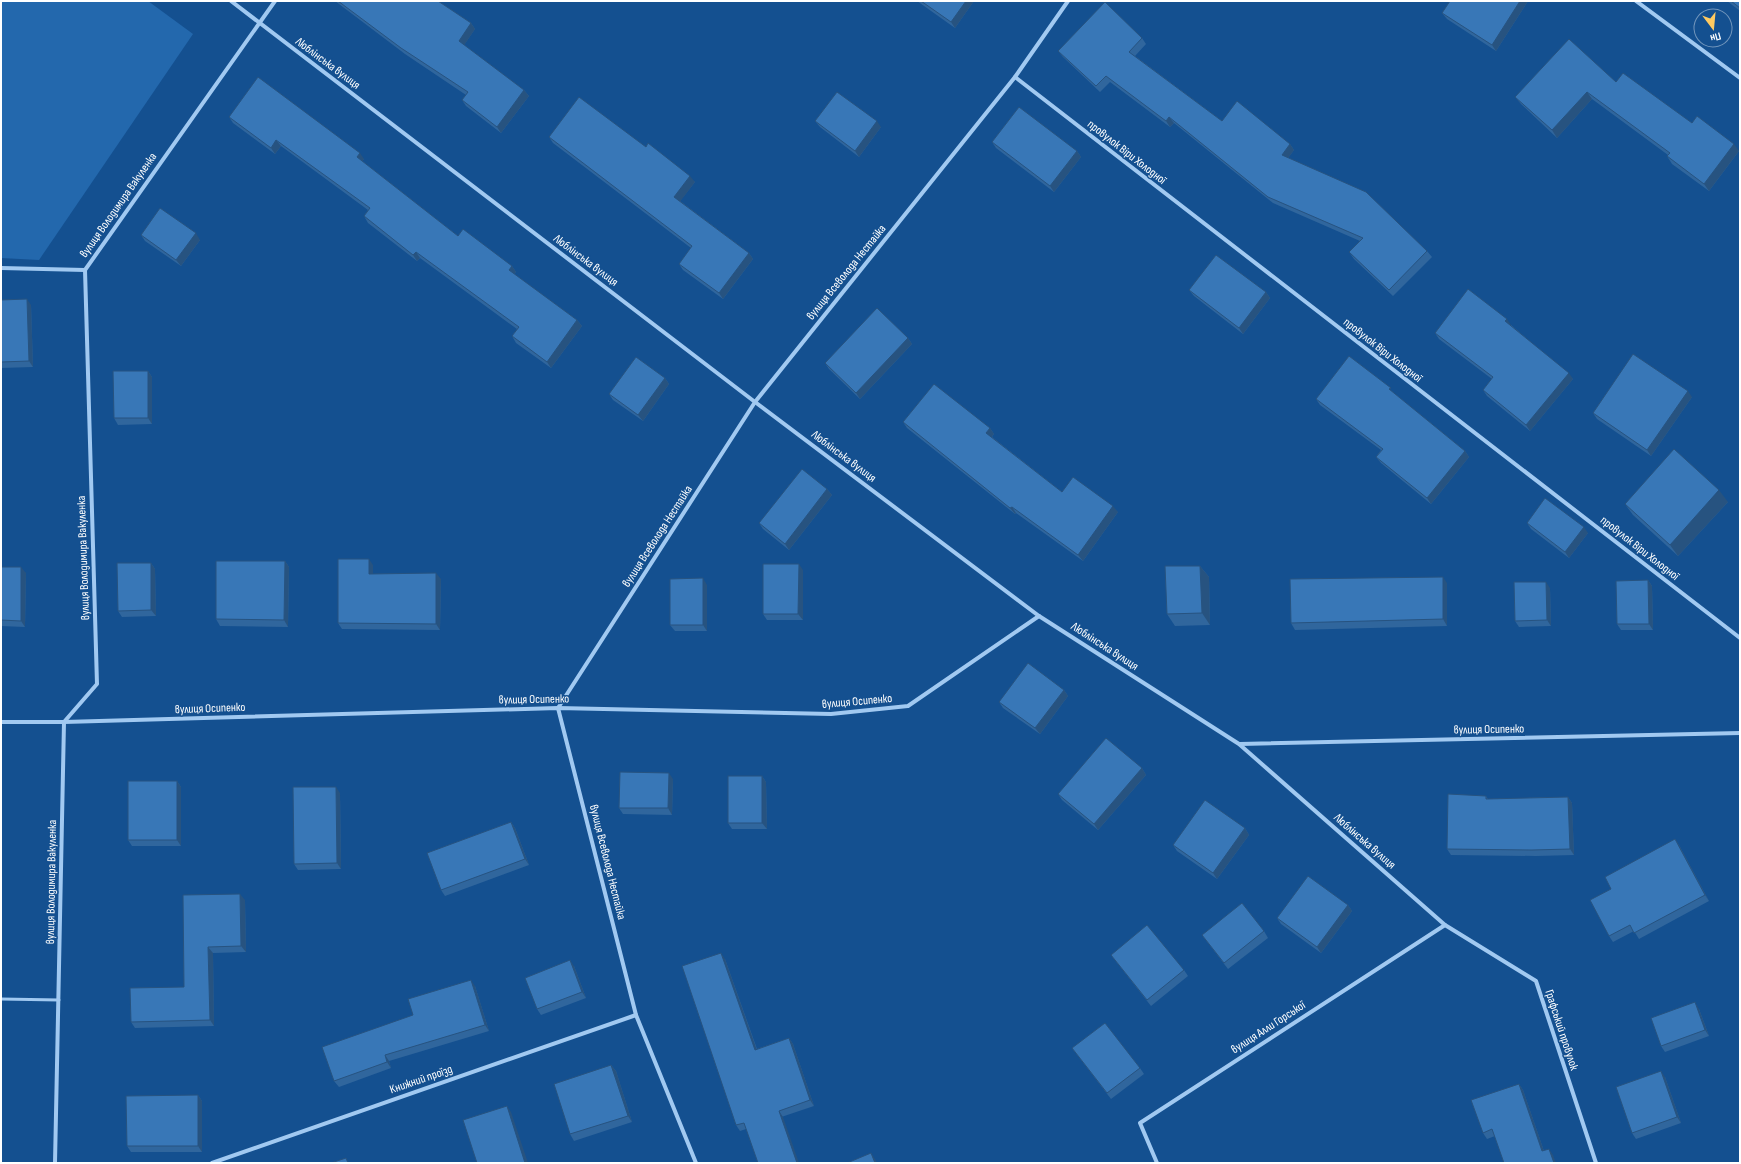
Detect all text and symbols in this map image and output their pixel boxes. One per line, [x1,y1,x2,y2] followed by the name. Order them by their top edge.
[1693,8,1733,48] north arrow
[1709,29,1723,45] text: Пн
[291,34,363,93] street label: Люблінська вулиця
[1084,117,1170,188] street label: провулок Віри Холодної
[77,150,160,261] street label: вулиця Володимира Вакуленка
[803,221,890,323] street label: вулиця Всеволода Нестайка
[549,231,621,290] street label: Люблінська вулиця
[1340,315,1426,386] street label: провулок Віри Холодної
[807,427,879,486] street label: Люблінська вулиця
[619,482,696,590] street label: вулиця Всеволода Нестайка
[74,495,93,620] street label: вулиця Володимира Вакуленка
[1597,513,1683,584] street label: провулок Віри Холодної
[1067,618,1142,674] street label: Люблінська вулиця
[499,691,569,708] street label: вулиця Осипенко
[821,691,893,712] street label: вулиця Осипенко
[175,700,246,717] street label: вулиця Осипенко
[1454,721,1524,738] street label: вулиця Осипенко
[586,803,629,922] street label: вулиця Всеволода Нестайка
[1330,810,1399,873] street label: Люблінська вулиця
[43,819,60,944] street label: вулиця Володимира Вакуленка
[1541,988,1582,1073] street label: Графський провулок
[1228,997,1309,1057] street label: вулиця Алли Горської
[388,1062,455,1097] street label: Книжний проїзд

